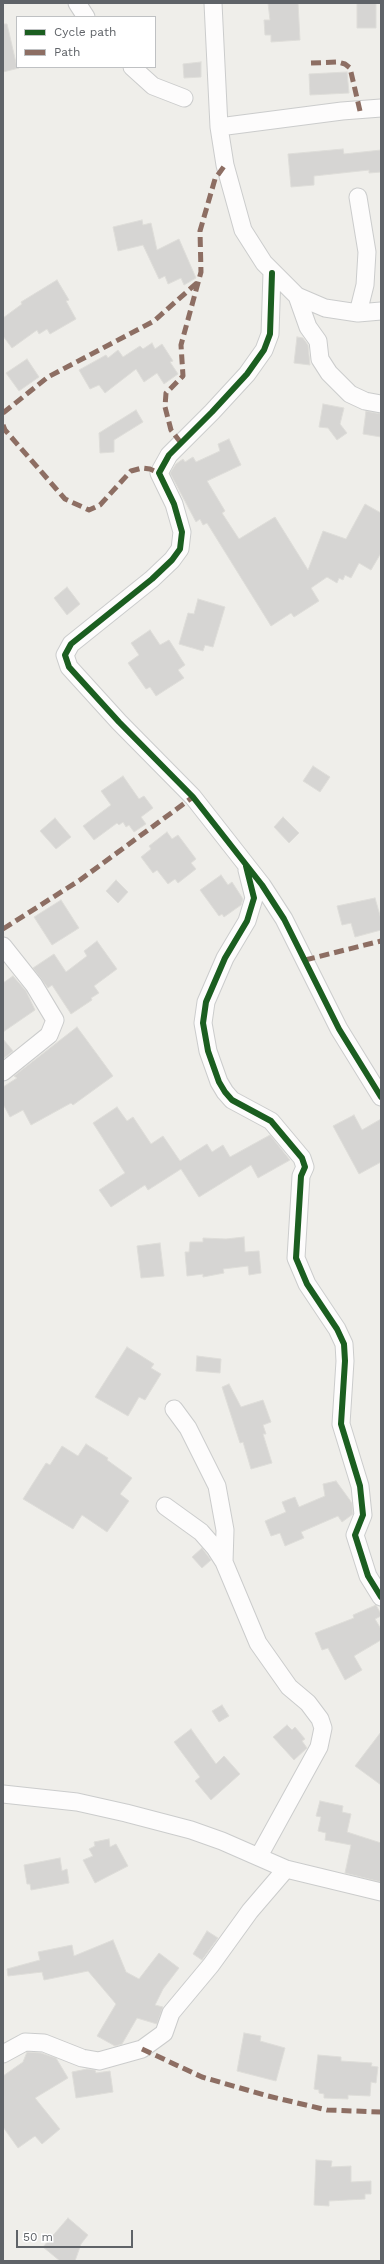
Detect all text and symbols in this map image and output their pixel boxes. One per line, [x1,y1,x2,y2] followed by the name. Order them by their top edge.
[16,16,156,68] legend
[54,25,116,39] text: Cycle path
[54,45,80,59] text: Path
[18,2222,135,2248] scale bar
[23,2230,53,2244] text: 50 m

